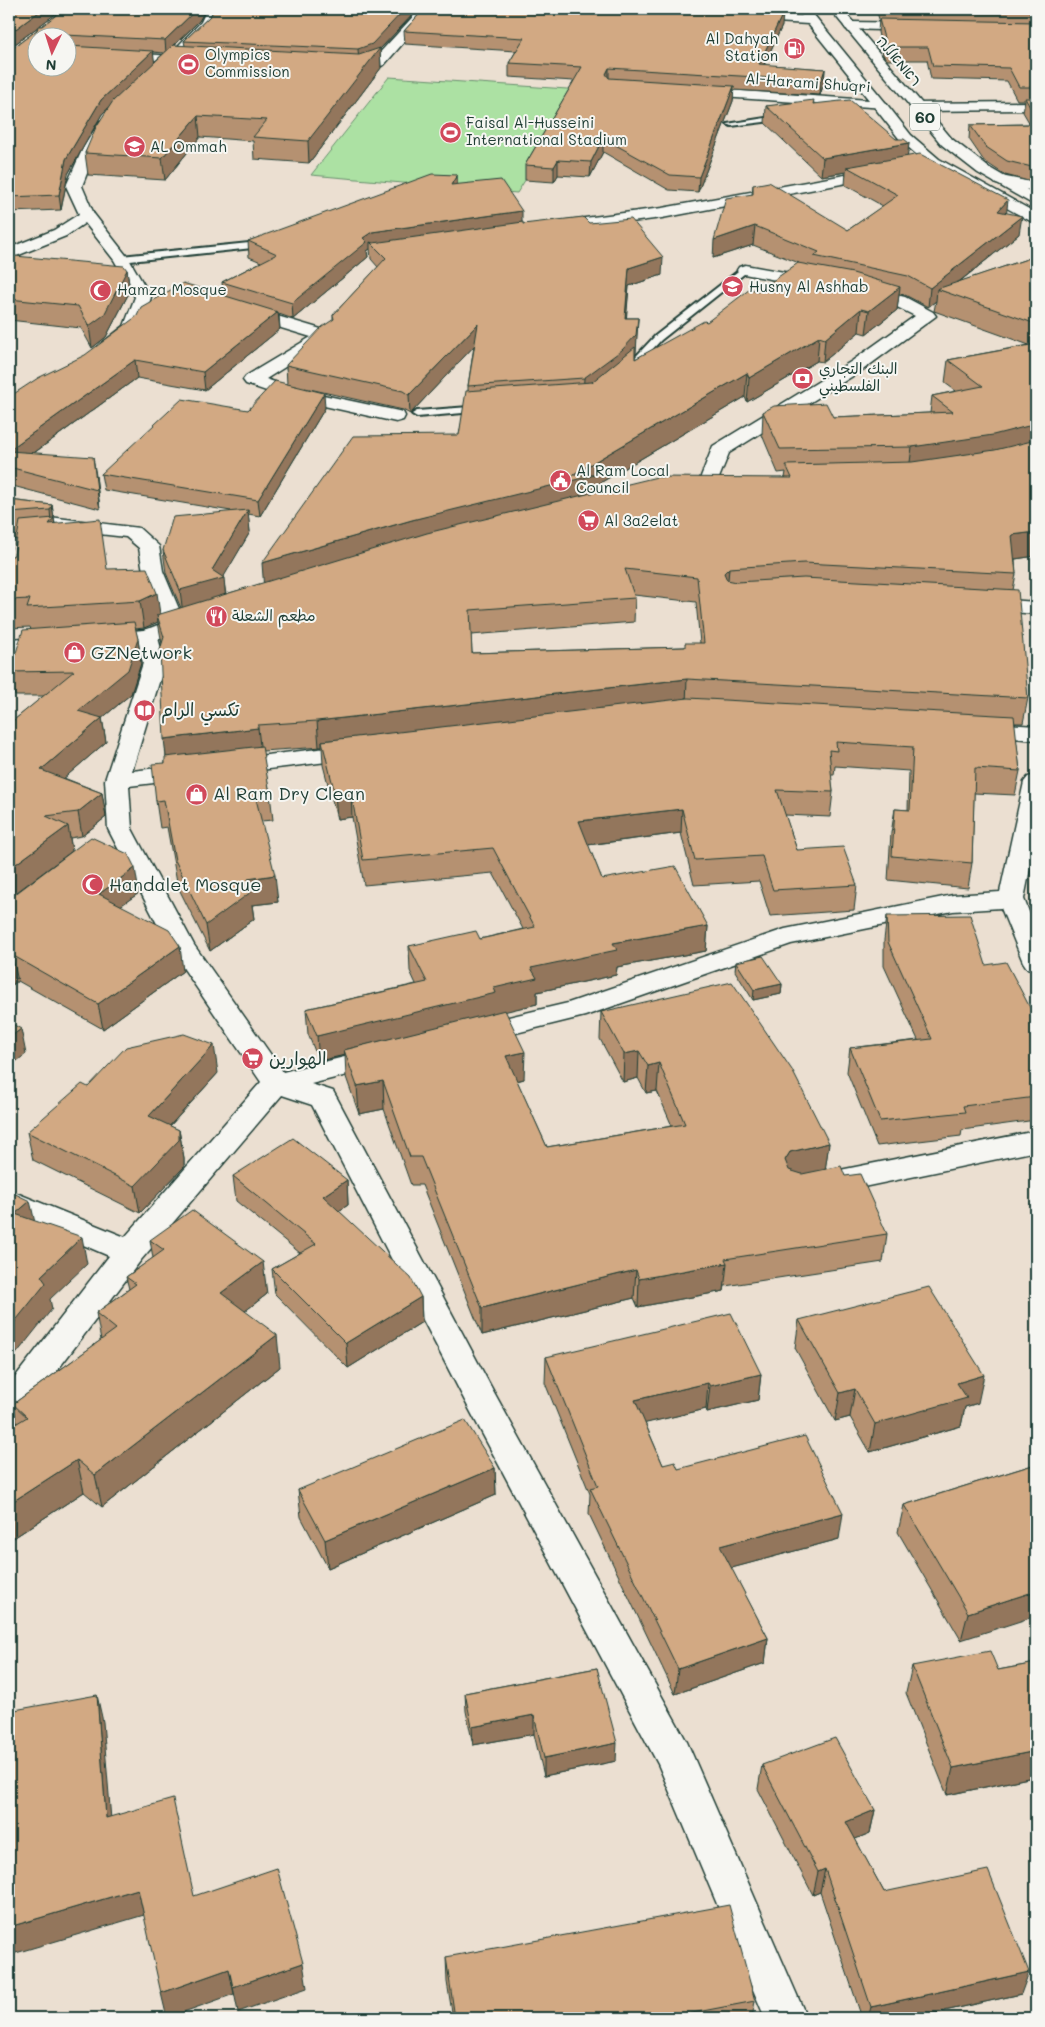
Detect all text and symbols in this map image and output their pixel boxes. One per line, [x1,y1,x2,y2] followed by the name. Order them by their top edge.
[28,28,78,78] north arrow
[705,28,778,65] place label: Al Dahyah Station
[873,31,927,90] street label: ראמאללה
[782,36,806,60] fuel station icon: Al Dahyah Station
[205,44,289,81] place label: Olympics Commission
[177,52,201,76] sports icon: Olympics Commission
[45,56,57,75] text: N
[745,68,871,96] street label: Al-Harami Shuqri
[910,104,940,130] road number: 60
[466,112,627,149] place label: Faisal Al-Husseini International Stadium
[438,120,462,144] sports icon: Faisal Al-Husseini International Stadium
[122,135,146,159] school or university icon: AL Ommah
[150,136,227,156] place label: AL Ommah
[721,275,745,299] school or university icon: Husny Al Ashhab
[749,276,869,296] place label: Husny Al Ashhab
[89,278,113,302] mosque icon: Hamza Mosque
[117,279,227,299] place label: Hamza Mosque
[819,358,898,399] place label: البنك التجاري الفلسطيني
[791,366,815,390] bank icon: البنك التجاري الفلسطيني
[576,460,669,497] place label: Al Ram Local Council
[548,468,572,492] public building icon: Al Ram Local Council
[576,509,600,533] supermarket icon: Al 3a2elat
[604,510,678,530] place label: Al 3a2elat
[204,604,228,628] restaurant icon: مطعم الشعلة
[232,605,316,628] place label: مطعم الشعلة
[91,640,192,664] place label: GZNetwork
[63,641,87,665] shop icon: GZNetwork
[161,697,240,726] place label: تكسي الرام
[133,698,157,722] library icon: تكسي الرام
[213,781,365,805] place label: Al Ram Dry Clean
[185,782,209,806] shop icon: Al Ram Dry Clean
[109,872,261,896] place label: Handalet Mosque
[81,873,105,897] mosque icon: Handalet Mosque
[269,1046,326,1070] place label: الهوارين
[241,1047,265,1071] supermarket icon: الهوارين

